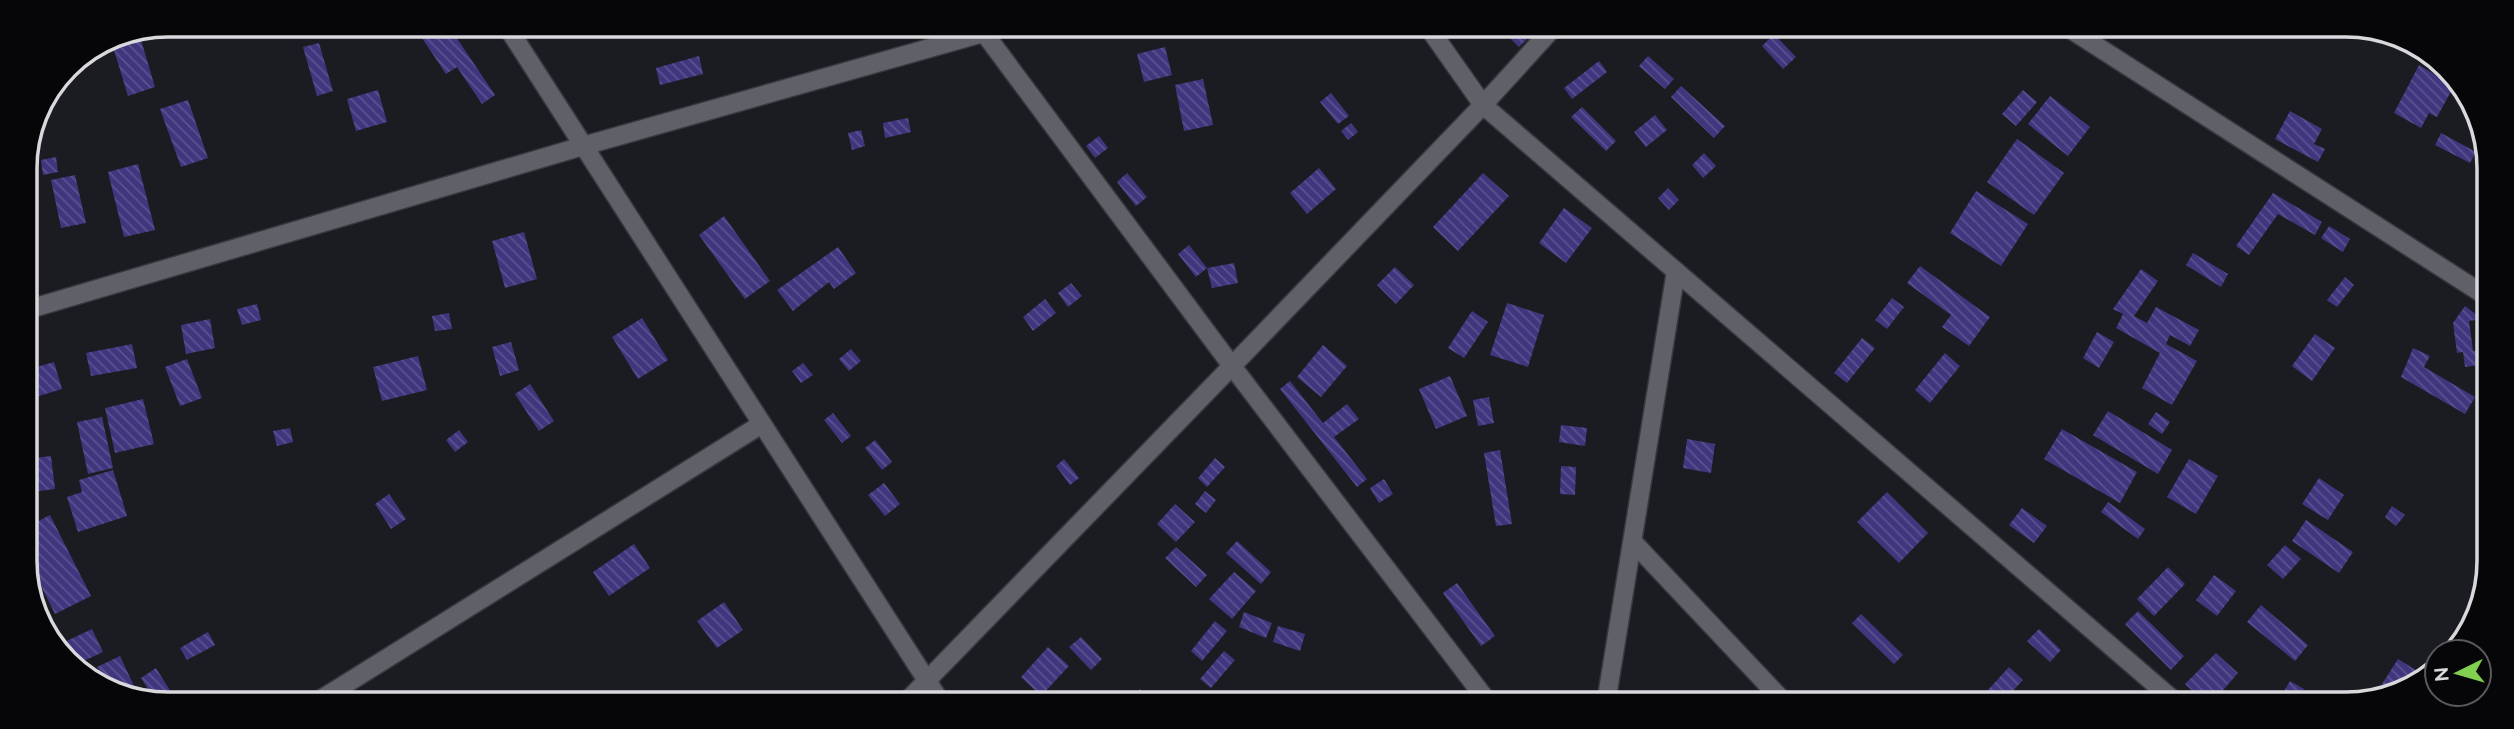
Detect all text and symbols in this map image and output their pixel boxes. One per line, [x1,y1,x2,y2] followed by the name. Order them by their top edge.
[2423,638,2493,708] north arrow
[2429,666,2453,683] text: N

